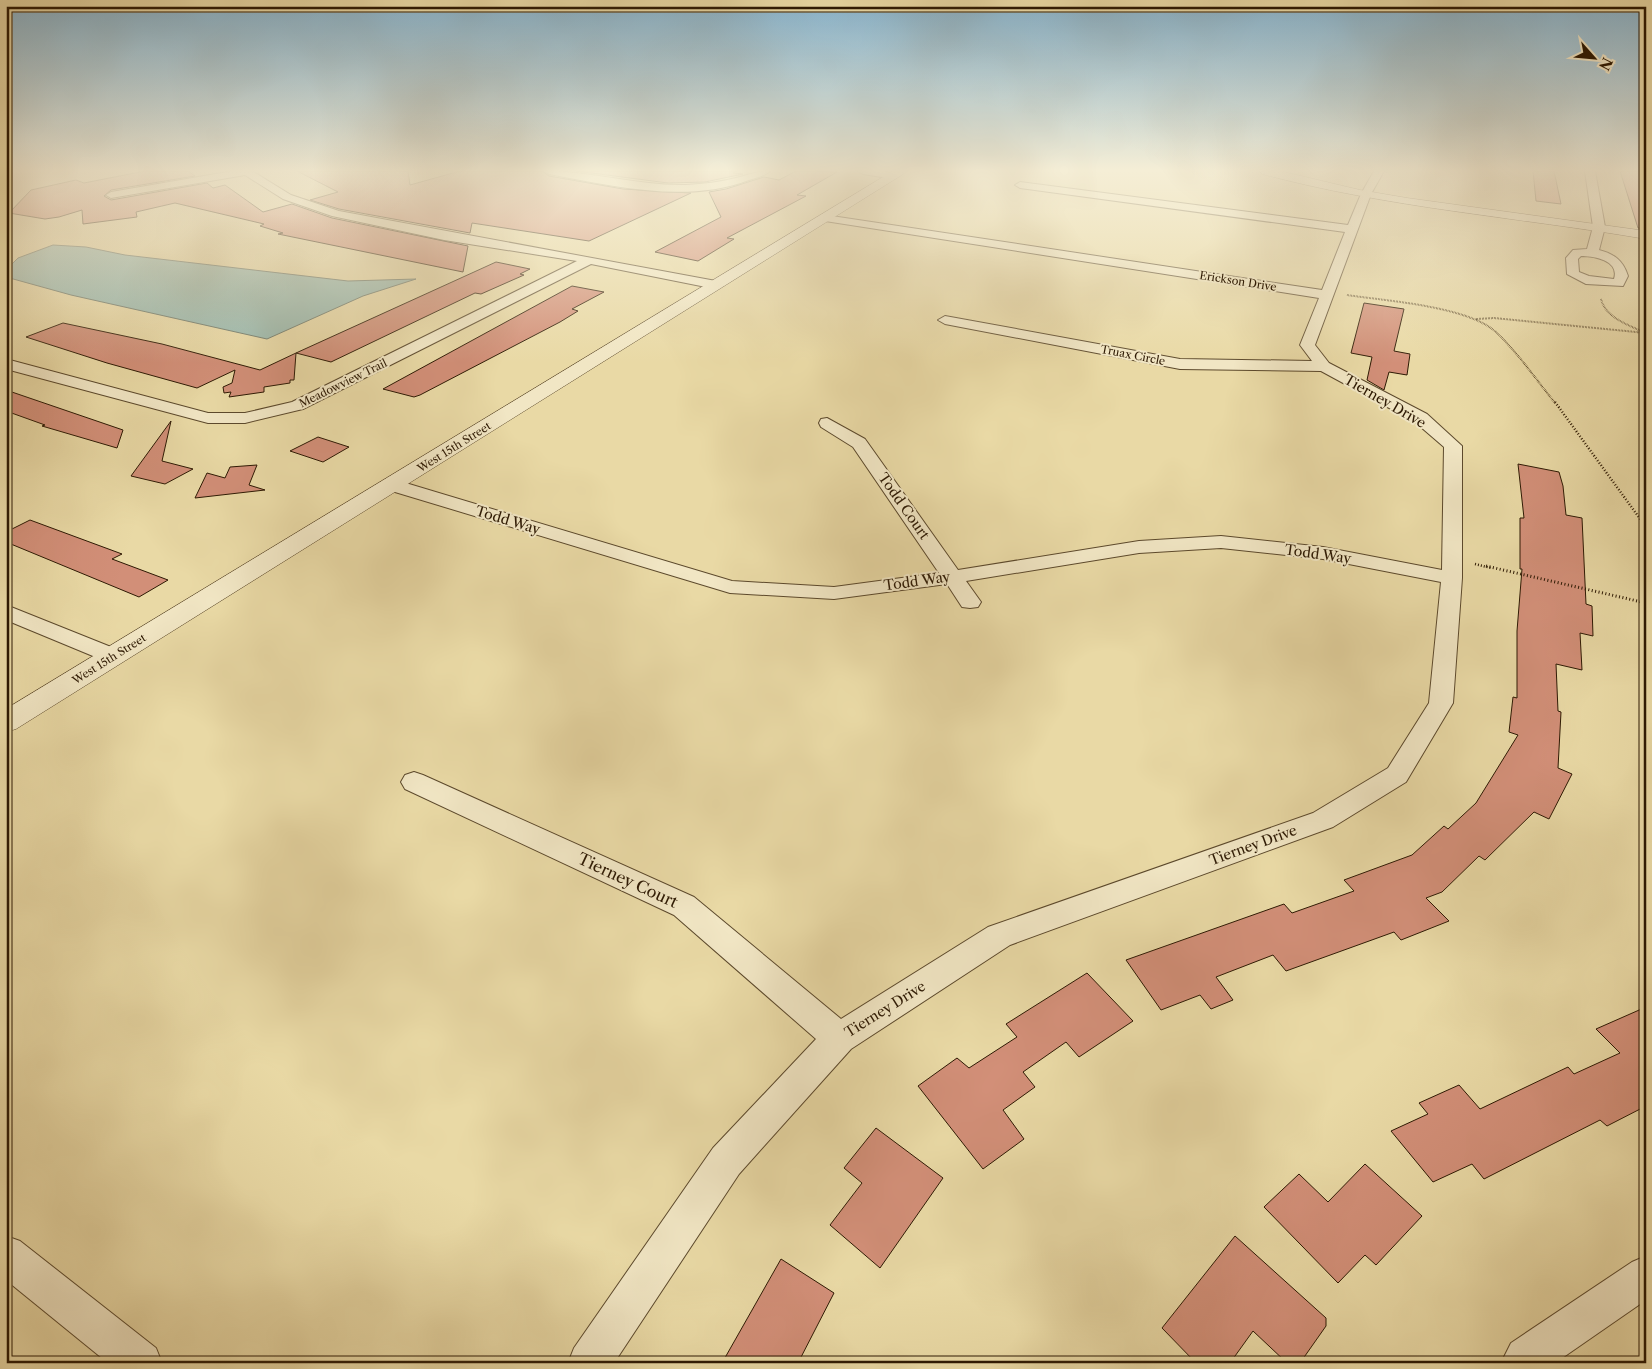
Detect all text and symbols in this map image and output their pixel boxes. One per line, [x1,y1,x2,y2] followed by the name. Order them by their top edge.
[1570,32,1620,82] north arrow
[1595,54,1616,73] text: N
[1199,268,1277,294] street label: Erickson Drive
[1100,342,1166,368] street label: Truax Circle
[297,355,390,410] street label: Meadowview Trail
[1341,370,1429,432] street label: Tierney Drive
[414,419,494,476] street label: West 15th Street
[874,469,934,543] street label: Todd Court
[473,502,543,538] street label: Todd Way
[1284,540,1353,568] street label: Todd Way
[883,567,952,595] street label: Todd Way
[69,631,149,688] street label: West 15th Street
[1207,821,1299,869] street label: Tierney Drive
[575,848,681,912] street label: Tierney Court
[841,977,929,1041] street label: Tierney Drive

